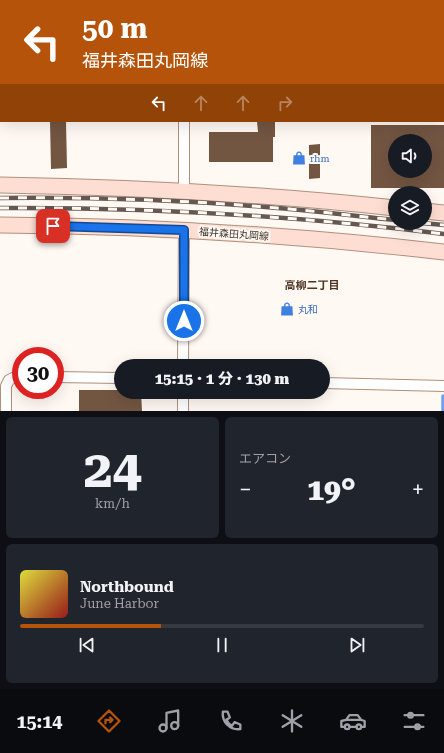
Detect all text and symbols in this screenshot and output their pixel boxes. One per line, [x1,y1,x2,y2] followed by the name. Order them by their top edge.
[82,12,147,45] text: 50 m
[16,16,68,68] icon: left
[82,50,208,71] text: 福井森田丸岡線
[148,92,170,114] icon: left
[190,92,212,114] icon: ahead
[232,92,254,114] icon: ahead
[274,92,296,114] icon: right
[388,134,432,230] map controls
[388,134,432,178] button: sound
[291,150,307,166] shop icon: rhm
[310,153,330,164] place label: rhm
[388,186,432,230] button: layers
[36,209,70,243] pin
[42,215,64,237] icon: arrive
[199,226,269,242] street label: 福井森田丸岡線
[285,279,340,292] district label: 高柳二丁目
[163,300,205,342] position arrow
[279,301,295,317] shop icon: 丸和
[298,304,318,315] place label: 丸和
[12,347,64,399] speed limit sign: 30
[155,370,289,388] text: 15:15 · 1 分 · 130 m
[83,439,142,500] text: 24
[239,451,291,466] text: エアコン
[307,472,356,507] text: 19°
[239,477,251,502] text: −
[412,477,424,502] text: +
[95,496,130,511] text: km/h
[80,578,174,596] text: Northbound
[80,596,159,611] text: June Harbor
[76,634,98,656] icon: previous
[211,634,233,656] icon: pause
[346,634,368,656] icon: next
[95,707,123,735] icon: directions
[156,707,184,735] icon: music
[217,707,245,735] icon: phone
[278,707,306,735] icon: climate
[339,707,367,735] icon: car
[400,707,428,735] icon: filters
[16,711,62,732] text: 15:14

